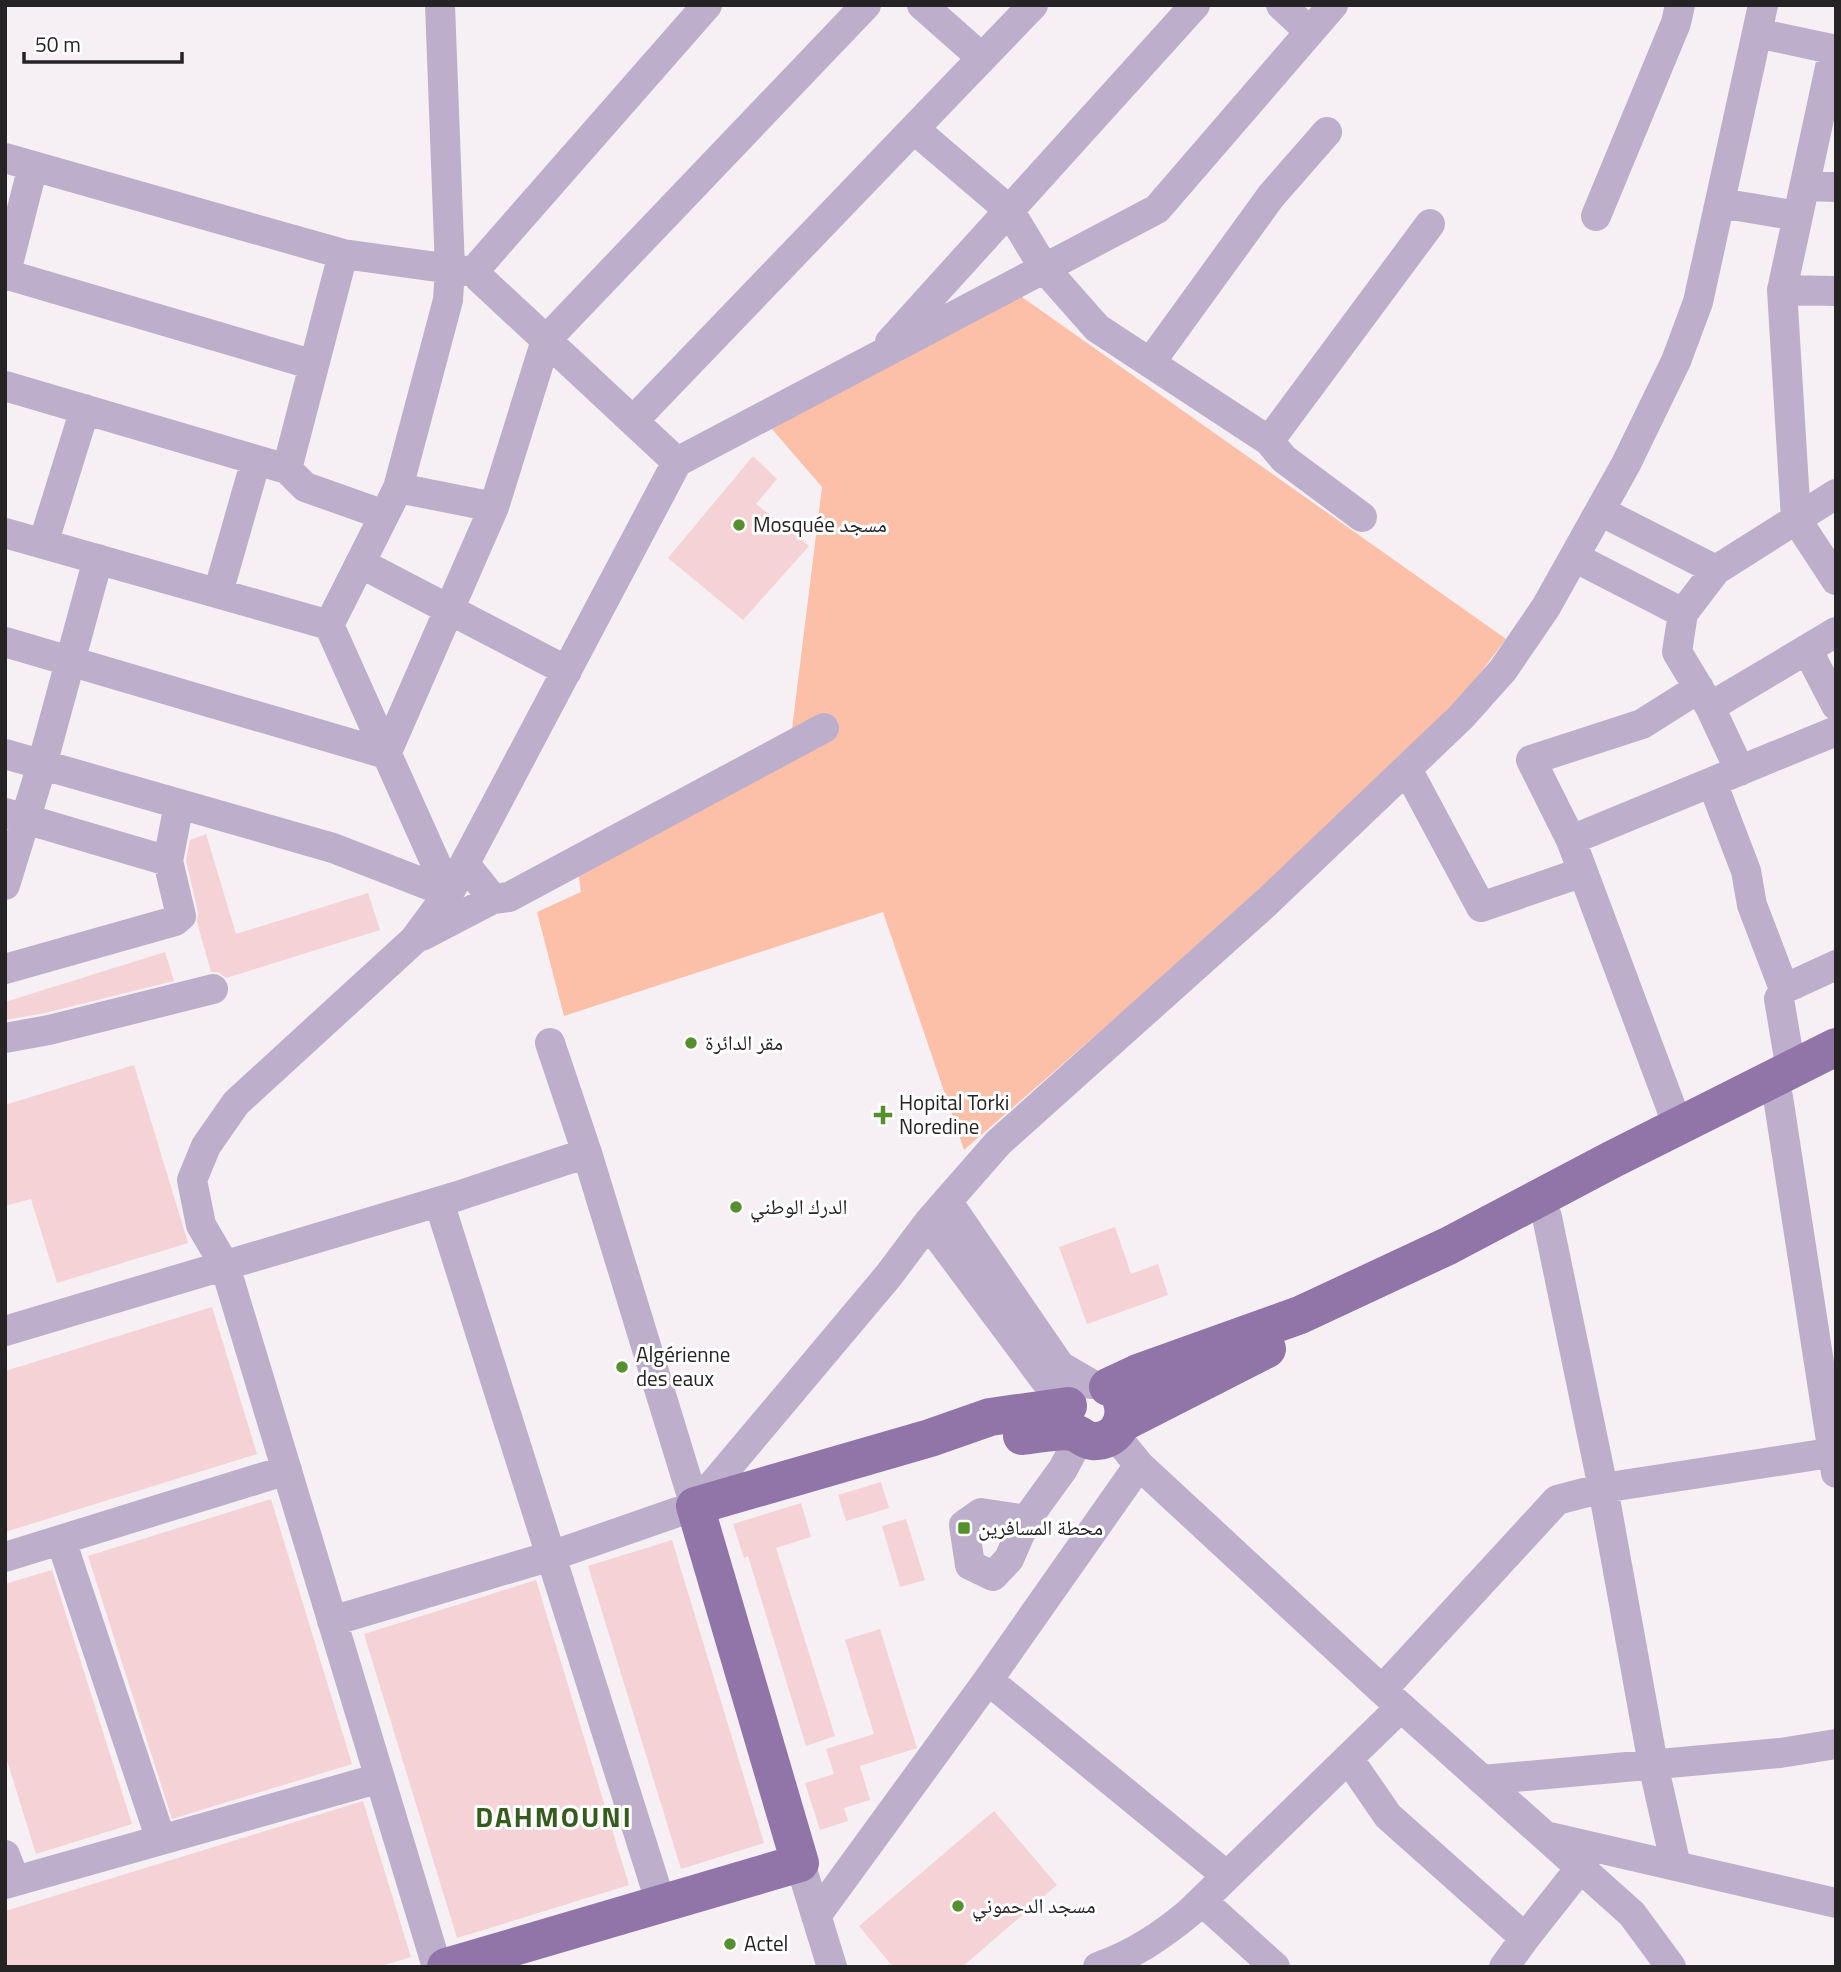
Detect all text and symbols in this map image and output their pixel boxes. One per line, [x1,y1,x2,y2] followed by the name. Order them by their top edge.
[24,21,182,65] scale bar
[35,28,81,60] text: 50 m
[753,508,887,540] place label: Mosquée مسجد
[731,517,747,533] marker: Mosquée مسجد
[705,1026,783,1058] place label: مقر الدائرة
[683,1035,699,1051] marker: مقر الدائرة
[899,1086,1009,1142] place label: Hopital Torki Noredine
[873,1105,893,1125] marker: Hopital Torki Noredine
[750,1190,848,1223] place label: الدرك الوطني
[728,1199,744,1215] marker: الدرك الوطني
[636,1338,730,1394] place label: Algérienne des eaux
[614,1359,630,1375] marker: Algérienne des eaux
[978,1511,1103,1543] place label: محطة المسافرين
[956,1520,972,1536] marker: محطة المسافرين
[475,1795,633,1838] district label: DAHMOUNI
[972,1889,1096,1922] place label: مسجد الدحموني
[950,1898,966,1914] marker: مسجد الدحموني
[744,1927,788,1959] place label: Actel
[722,1936,738,1952] marker: Actel

